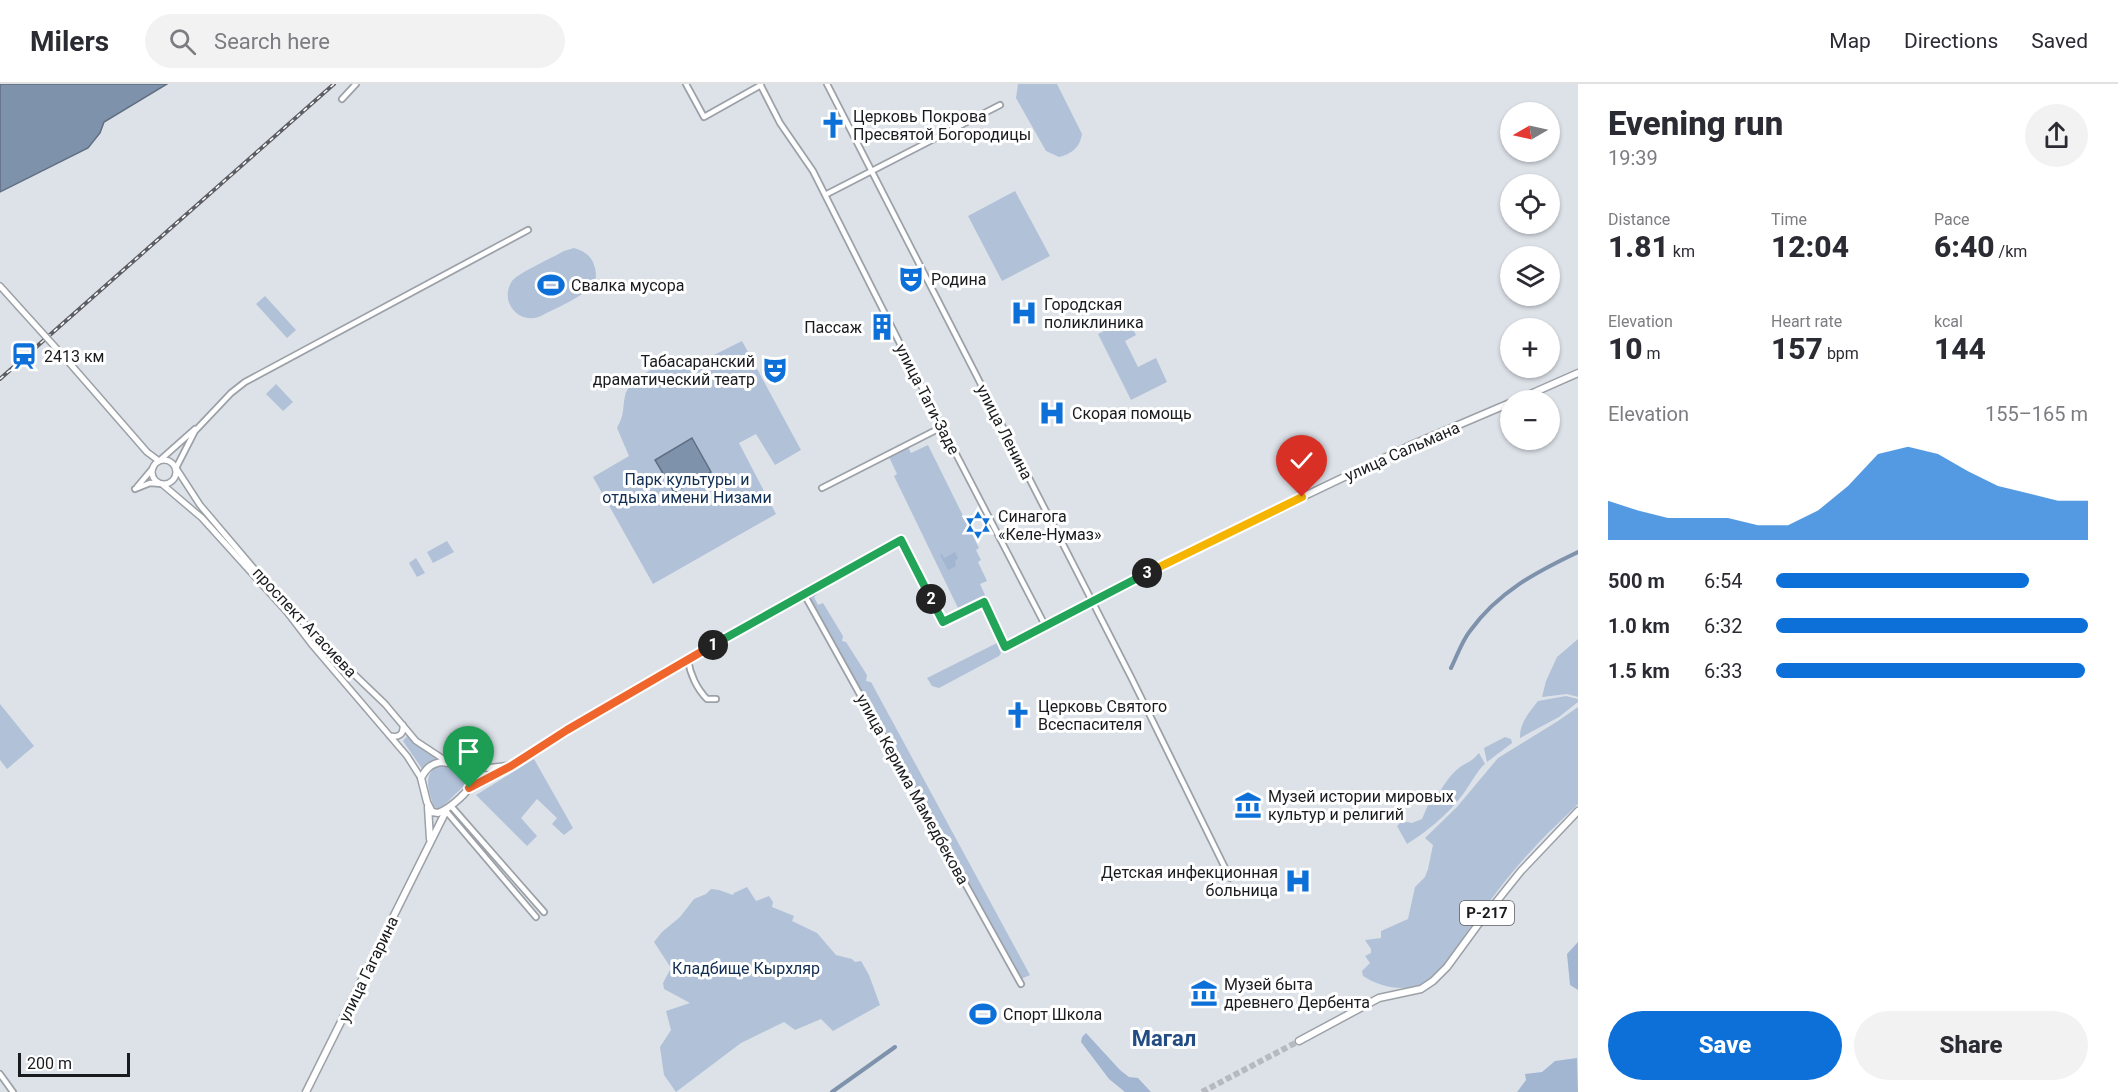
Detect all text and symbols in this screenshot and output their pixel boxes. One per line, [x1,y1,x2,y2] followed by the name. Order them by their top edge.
[145,14,565,68] search box
[30,25,109,58] text: Milers
[166,25,199,58] icon: search
[214,29,330,54] text: Search here
[1829,29,1871,53] text: Map
[1904,29,1998,53] text: Directions
[2031,29,2088,53] text: Saved
[1500,102,1560,162] north arrow
[1500,102,1560,450] map controls
[1608,104,1783,143] text: Evening run
[2025,104,2088,167] button: share
[853,107,1031,144] place label: Церковь Покрова Пресвятой Богородицы
[818,110,848,140] church icon: Церковь Покрова Пресвятой Богородицы
[1608,146,1658,170] text: 19:39
[1500,174,1560,234] button: locate
[1608,210,1670,229] text: Distance
[1771,210,1807,229] text: Time
[1934,210,1970,229] text: Pace
[1608,229,1669,264] text: 1.81
[1771,229,1849,264] text: 12:04
[1934,229,1995,264] text: 6:40
[1669,242,1695,261] text: km
[1995,242,2027,261] text: /km
[1500,246,1560,306] button: layers
[896,264,926,294] theatre icon: Родина
[536,270,566,300] sports icon: Свалка мусора
[931,270,986,289] place label: Родина
[571,276,684,295] place label: Свалка мусора
[1044,295,1144,332] place label: Городская поликлиника
[1009,298,1039,328] hospital icon: Городская поликлиника
[867,312,897,342] building icon: Пассаж
[1608,312,1673,331] text: Elevation
[1771,312,1842,331] text: Heart rate
[1934,312,1963,331] text: kcal
[804,318,863,337] place label: Пассаж
[1500,318,1560,378] button: +
[1608,331,1643,366] text: 10
[1771,331,1823,366] text: 157
[1934,331,1986,366] text: 144
[9,341,39,371] station icon: 2413 км
[891,341,964,458] street label: улица Таги-Заде
[1643,344,1661,363] text: m
[1823,344,1859,363] text: bpm
[44,347,104,366] place label: 2413 км
[593,352,755,389] place label: Табасаранский драматический театр
[760,355,790,385] theatre icon: Табасаранский драматический театр
[972,382,1037,483] street label: улица Ленина
[1500,390,1560,450] button: −
[1037,398,1067,428] hospital icon: Скорая помощь
[1608,402,1689,426] text: Elevation
[1985,402,2088,426] text: 155–165 m
[1072,404,1192,423] place label: Скорая помощь
[1342,418,1462,485] street label: улица Сальмана
[1276,435,1327,497] pin
[1285,444,1318,477] icon: check
[602,470,772,507] park label: Парк культуры и отдыха имени Низами
[998,507,1101,544] place label: Синагога «Келе-Нумаз»
[963,510,993,540] synagogue icon: Синагога «Келе-Нумаз»
[1132,558,1162,588] pin: 3
[249,563,361,681] street label: проспект Агасиева
[1142,563,1152,582] text: 3
[1608,569,1665,593] text: 500 m
[1704,569,1743,593] text: 6:54
[916,584,946,614] pin: 2
[926,589,936,608] text: 2
[1608,614,1670,638] text: 1.0 km
[1704,614,1743,638] text: 6:32
[698,630,728,660] pin: 1
[708,635,718,654] text: 1
[1608,659,1670,683] text: 1.5 km
[1704,659,1743,683] text: 6:33
[852,691,973,888] street label: улица Керима Мамедбекова
[1038,697,1167,734] place label: Церковь Святого Всеспасителя
[1003,700,1033,730] church icon: Церковь Святого Всеспасителя
[443,726,494,788] pin
[452,735,485,768] icon: arrive
[1268,787,1454,824] place label: Музей истории мировых культур и религий
[1233,790,1263,820] museum icon: Музей истории мировых культур и религий
[1101,863,1278,900] place label: Детская инфекционная больница
[1283,866,1313,896] hospital icon: Детская инфекционная больница
[1460,901,1514,925] road number: Р-217
[335,913,402,1025] street label: улица Гагарина
[672,959,820,978] park label: Кладбище Кырхляр
[1224,975,1370,1012] place label: Музей быта древнего Дербента
[1189,978,1219,1008] museum icon: Музей быта древнего Дербента
[968,999,998,1029] sports icon: Спорт Школа
[1003,1005,1102,1024] place label: Спорт Школа
[1608,1011,1842,1080] button: Save
[1854,1011,2088,1080] button: Share
[1132,1026,1196,1051] district label: Магал
[18,1050,130,1078] scale bar
[27,1054,72,1073] text: 200 m

